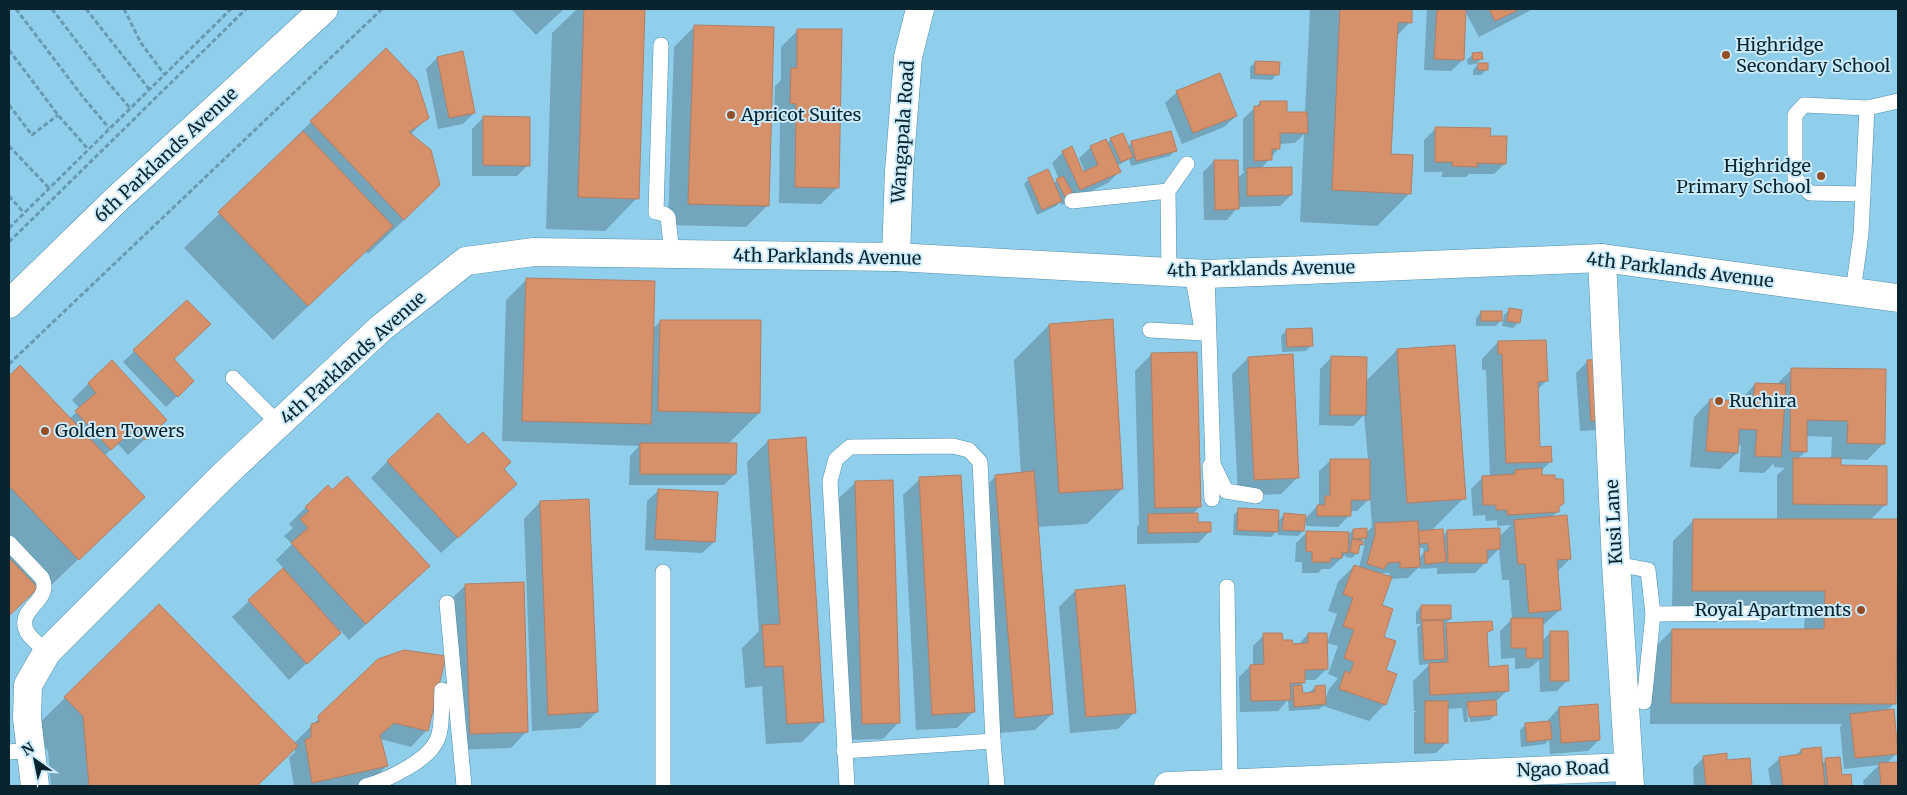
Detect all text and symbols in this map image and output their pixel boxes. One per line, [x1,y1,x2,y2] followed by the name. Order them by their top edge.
[1736,33,1891,77] place label: Highridge Secondary School
[1720,49,1732,61] marker: Highridge Secondary School
[886,60,919,205] street label: Wangapala Road
[89,82,242,227] street label: 6th Parklands Avenue
[740,103,862,126] place label: Apricot Suites
[725,109,737,121] marker: Apricot Suites
[1676,154,1811,198] place label: Highridge Primary School
[1815,170,1827,182] marker: Highridge Primary School
[733,243,921,270] street label: 4th Parklands Avenue
[1585,247,1775,292] street label: 4th Parklands Avenue
[1167,255,1355,282] street label: 4th Parklands Avenue
[275,286,430,429] street label: 4th Parklands Avenue
[1729,389,1797,412] place label: Ruchira
[1713,395,1725,407] marker: Ruchira
[55,419,185,442] place label: Golden Towers
[39,425,51,437] marker: Golden Towers
[1600,479,1627,565] street label: Kusi Lane
[1695,598,1851,621] place label: Royal Apartments
[1855,604,1867,616] marker: Royal Apartments
[10,735,60,785] north arrow
[18,739,37,760] text: N
[1516,755,1610,782] street label: Ngao Road

